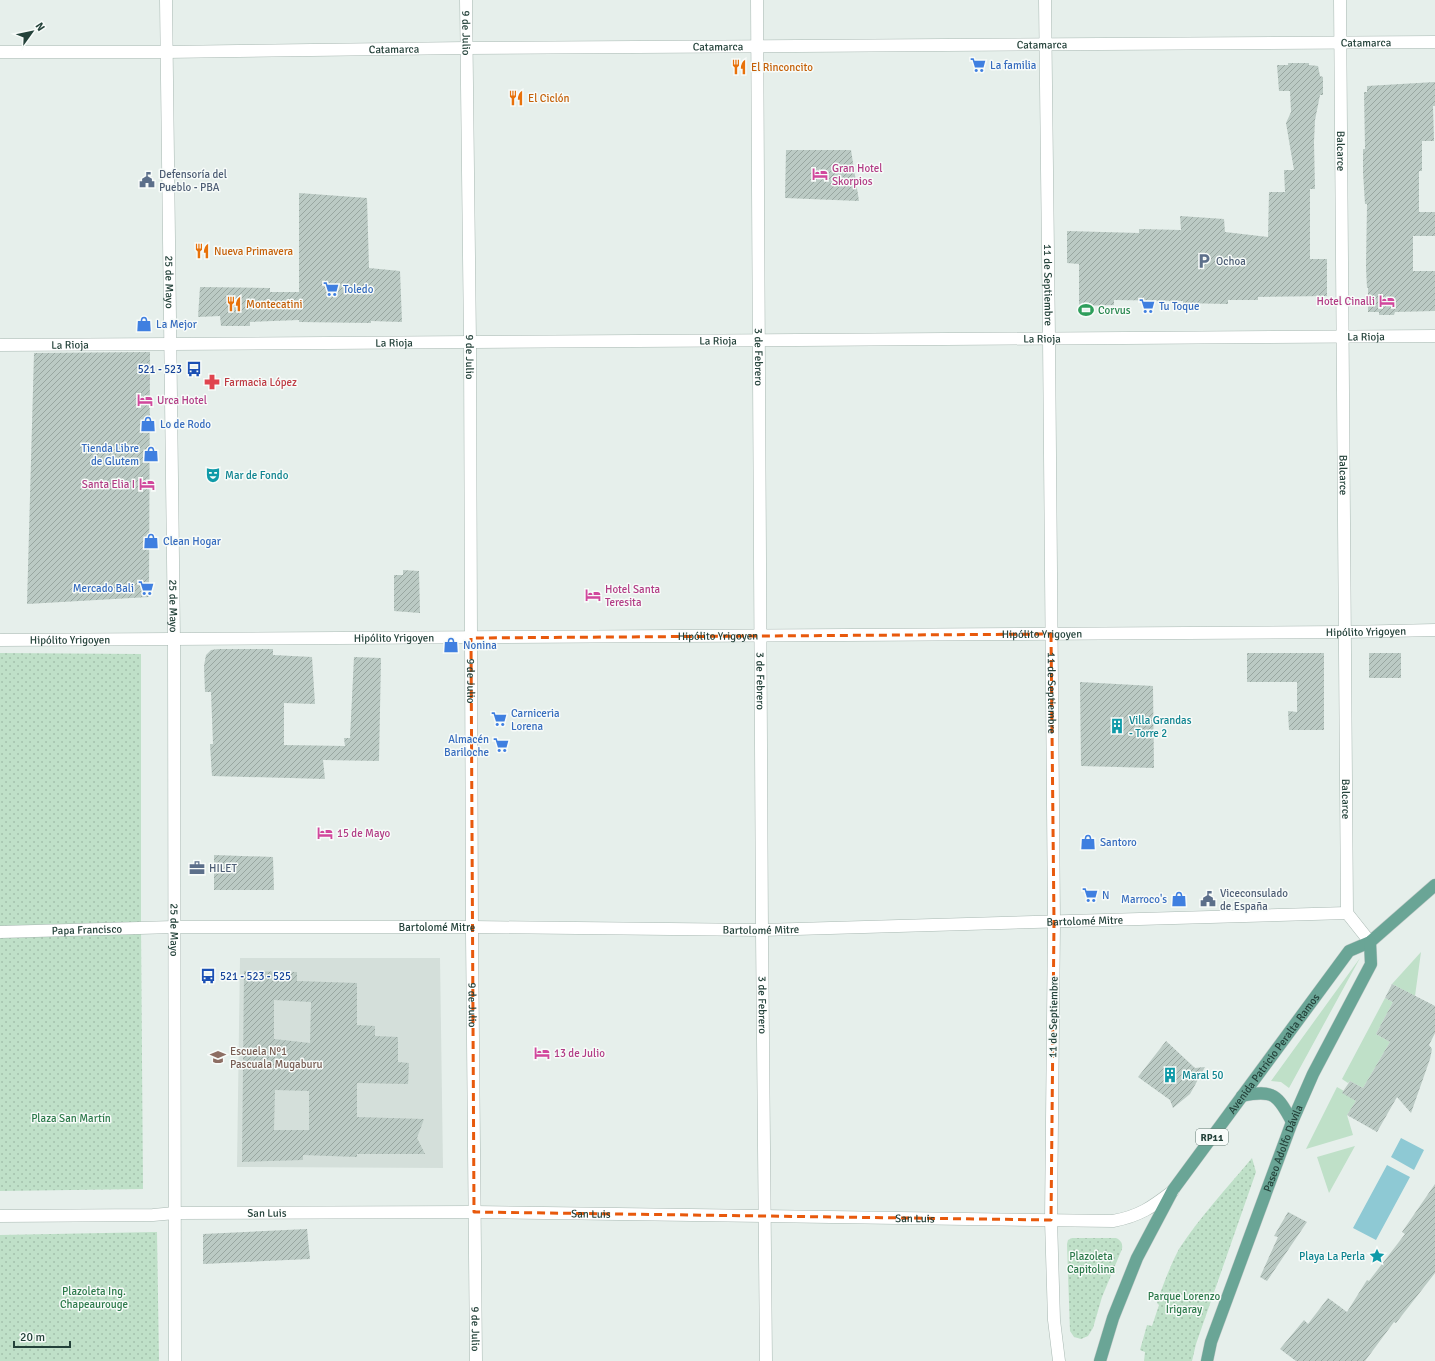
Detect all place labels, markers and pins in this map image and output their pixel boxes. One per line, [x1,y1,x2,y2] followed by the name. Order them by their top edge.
[969,56,987,74] supermarket icon: La familia
[730,58,748,76] restaurant icon: El Rinconcito
[990,59,1037,72] place label: La familia
[751,61,813,74] place label: El Rinconcito
[507,89,525,107] restaurant icon: El Ciclón
[528,92,570,105] place label: El Ciclón
[832,162,883,188] place label: Gran Hotel Skorpios
[811,165,829,183] hotel icon: Gran Hotel Skorpios
[159,168,227,194] place label: Defensoría del Pueblo - PBA
[138,171,156,189] public building icon: Defensoría del Pueblo - PBA
[193,242,211,260] restaurant icon: Nueva Primavera
[214,245,294,258] place label: Nueva Primavera
[1195,252,1213,270] parking icon: Ochoa
[1216,255,1246,268] place label: Ochoa
[322,280,340,298] supermarket icon: Toledo
[343,283,374,296] place label: Toledo
[1378,292,1396,310] hotel icon: Hotel Cinalli
[225,295,243,313] restaurant icon: Montecatini
[1317,295,1375,308] place label: Hotel Cinalli
[1138,297,1156,315] supermarket icon: Tu Toque
[246,298,302,311] place label: Montecatini
[1159,300,1199,313] place label: Tu Toque
[1077,301,1095,319] sports icon: Corvus
[1098,304,1131,317] place label: Corvus
[135,315,153,333] shop icon: La Mejor
[156,318,197,331] place label: La Mejor
[185,360,203,378] bus stop icon: 521 - 523
[138,363,182,376] place label: 521 - 523
[203,373,221,391] pharmacy icon: Farmacia López
[224,376,297,389] place label: Farmacia López
[136,391,154,409] hotel icon: Urca Hotel
[157,394,207,407] place label: Urca Hotel
[139,415,157,433] shop icon: Lo de Rodo
[160,418,211,431] place label: Lo de Rodo
[82,442,139,468] place label: Tienda Libre de Glutem
[142,445,160,463] shop icon: Tienda Libre de Glutem
[204,466,222,484] theatre icon: Mar de Fondo
[225,469,289,482] place label: Mar de Fondo
[138,475,156,493] hotel icon: Santa Elia I
[82,478,135,491] place label: Santa Elia I
[142,532,160,550] shop icon: Clean Hogar
[163,535,221,548] place label: Clean Hogar
[137,579,155,597] supermarket icon: Mercado Bali
[73,582,134,595] place label: Mercado Bali
[605,583,660,609] place label: Hotel Santa Teresita
[584,586,602,604] hotel icon: Hotel Santa Teresita
[442,636,460,654] shop icon: Nonina
[463,639,497,652] place label: Nonina
[511,707,560,733] place label: Carniceria Lorena
[490,710,508,728] supermarket icon: Carniceria Lorena
[1129,714,1192,740] place label: Villa Grandas - Torre 2
[1108,717,1126,735] building icon: Villa Grandas - Torre 2
[444,733,489,759] place label: Almacén Bariloche
[492,736,510,754] supermarket icon: Almacén Bariloche
[316,824,334,842] hotel icon: 15 de Mayo
[337,827,390,840] place label: 15 de Mayo
[1079,833,1097,851] shop icon: Santoro
[1100,836,1137,849] place label: Santoro
[188,859,206,877] office icon: HILET
[209,862,238,875] place label: HILET
[1081,886,1099,904] supermarket icon: N
[1220,887,1288,913] place label: Viceconsulado de España
[1102,889,1109,902] place label: N
[1170,890,1188,908] shop icon: Marroco's
[1199,890,1217,908] public building icon: Viceconsulado de España
[1121,893,1167,906] place label: Marroco's
[199,967,217,985] bus stop icon: 521 - 523 - 525
[220,970,291,983] place label: 521 - 523 - 525
[533,1044,551,1062] hotel icon: 13 de Julio
[230,1045,323,1071] place label: Escuela Nº1 Pascuala Mugaburu
[554,1047,605,1060] place label: 13 de Julio
[209,1048,227,1066] school or university icon: Escuela Nº1 Pascuala Mugaburu
[1161,1066,1179,1084] building icon: Maral 50
[1182,1069,1224,1082] place label: Maral 50
[1368,1247,1386,1265] place icon: Playa La Perla
[1299,1250,1365,1263] place label: Playa La Perla

